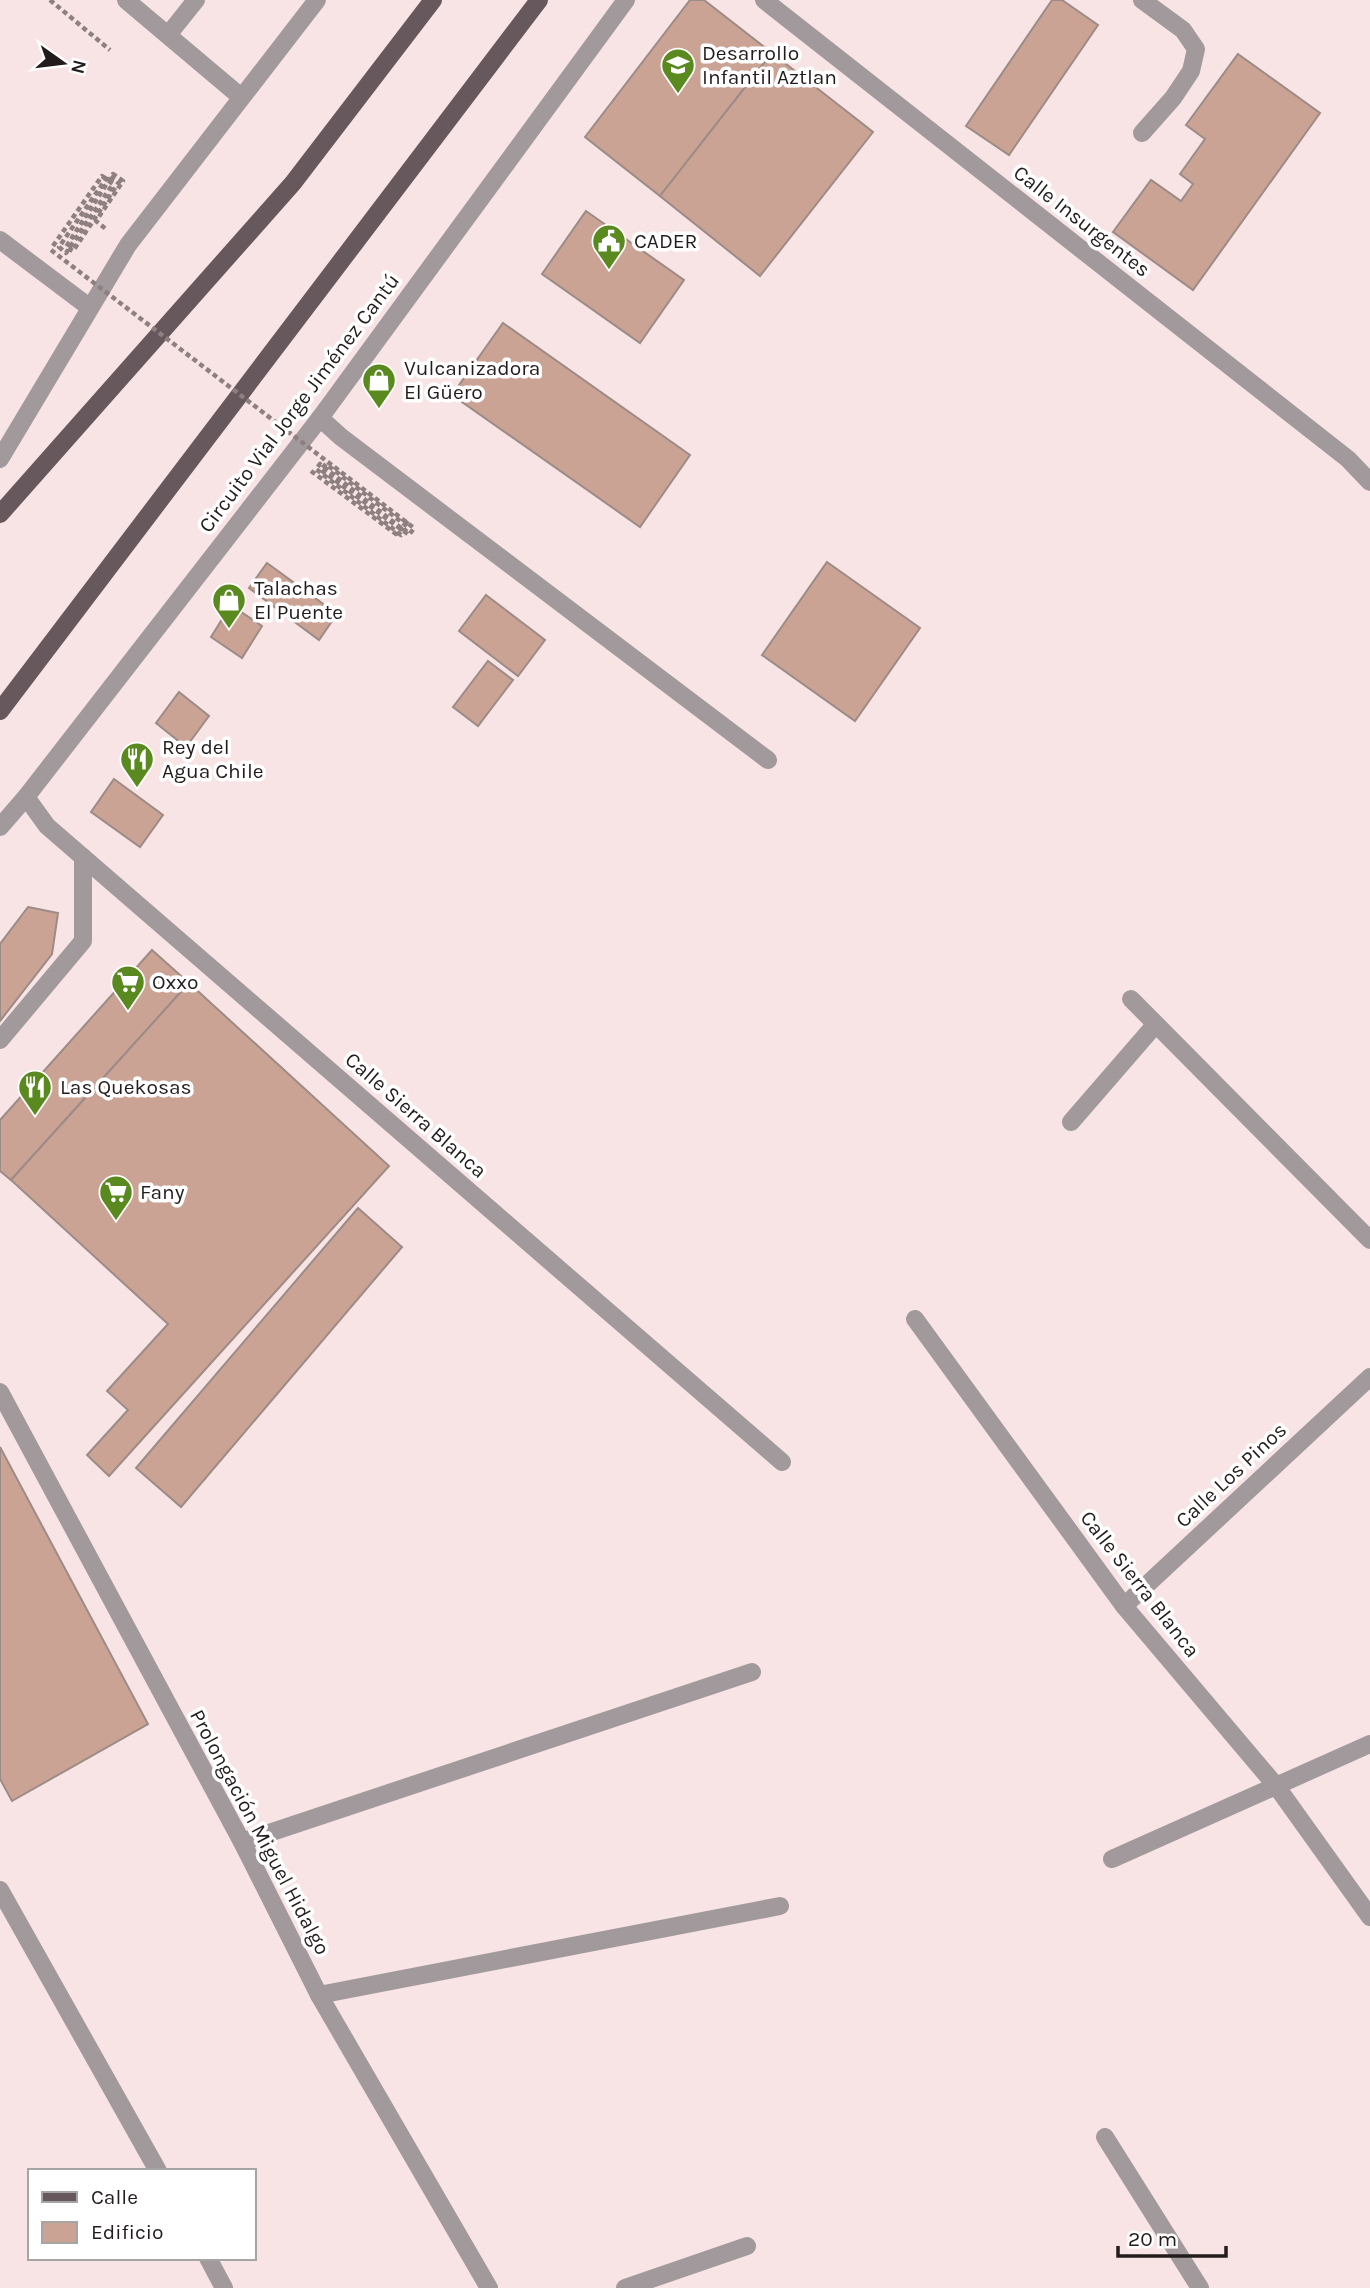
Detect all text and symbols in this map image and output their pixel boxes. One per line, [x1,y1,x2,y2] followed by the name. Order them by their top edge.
[28,28,98,98] north arrow
[702,41,837,89] place label: Desarrollo Infantil Aztlan
[659,46,697,95] school or university icon: Desarrollo Infantil Aztlan
[66,58,91,76] text: N
[1009,160,1155,282] street label: Calle Insurgentes
[590,222,628,271] public building icon: CADER
[634,229,697,253] place label: CADER
[194,269,404,537] street label: Circuito Vial Jorge Jiménez Cantú
[404,356,540,404] place label: Vulcanizadora El Güero
[360,361,398,410] shop icon: Vulcanizadora El Güero
[254,576,343,624] place label: Talachas El Puente
[210,581,248,630] shop icon: Talachas El Puente
[162,735,264,783] place label: Rey del Agua Chile
[118,740,156,789] restaurant icon: Rey del Agua Chile
[109,963,147,1012] supermarket icon: Oxxo
[152,970,199,994] place label: Oxxo
[341,1047,491,1183] street label: Calle Sierra Blanca
[16,1068,54,1117] restaurant icon: Las Quekosas
[60,1075,192,1099] place label: Las Quekosas
[97,1173,135,1222] supermarket icon: Fany
[140,1180,185,1204] place label: Fany
[1171,1418,1291,1532] street label: Calle Los Pinos
[1075,1506,1205,1662] street label: Calle Sierra Blanca
[185,1705,335,1959] street label: Prolongación Miguel Hidalgo
[28,2169,256,2260] legend
[91,2185,138,2209] text: Calle
[1118,2214,1226,2258] scale bar
[91,2220,164,2244] text: Edificio
[1128,2227,1177,2251] text: 20 m

